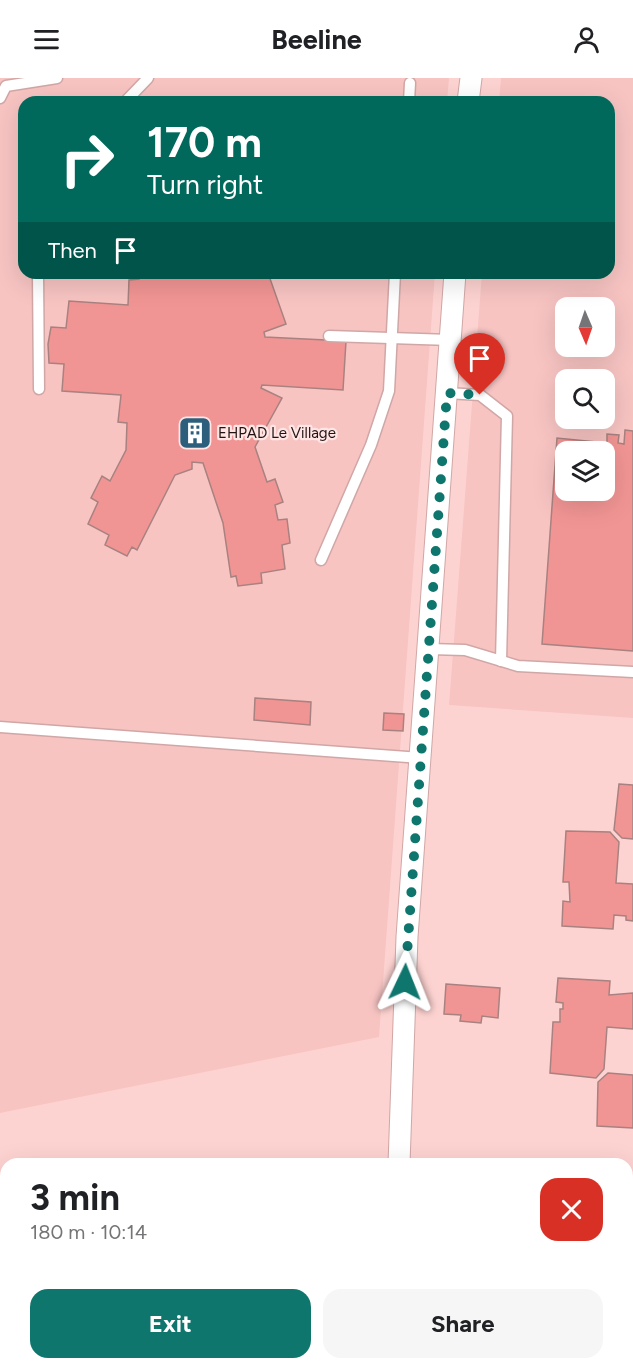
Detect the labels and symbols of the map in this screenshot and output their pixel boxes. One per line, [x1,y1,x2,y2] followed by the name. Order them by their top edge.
[555,297,615,357] north arrow
[454,333,505,395] pin
[177,415,213,451] building icon: EHPAD Le Village
[218,424,336,442] place label: EHPAD Le Village
[373,950,437,1014] position arrow

